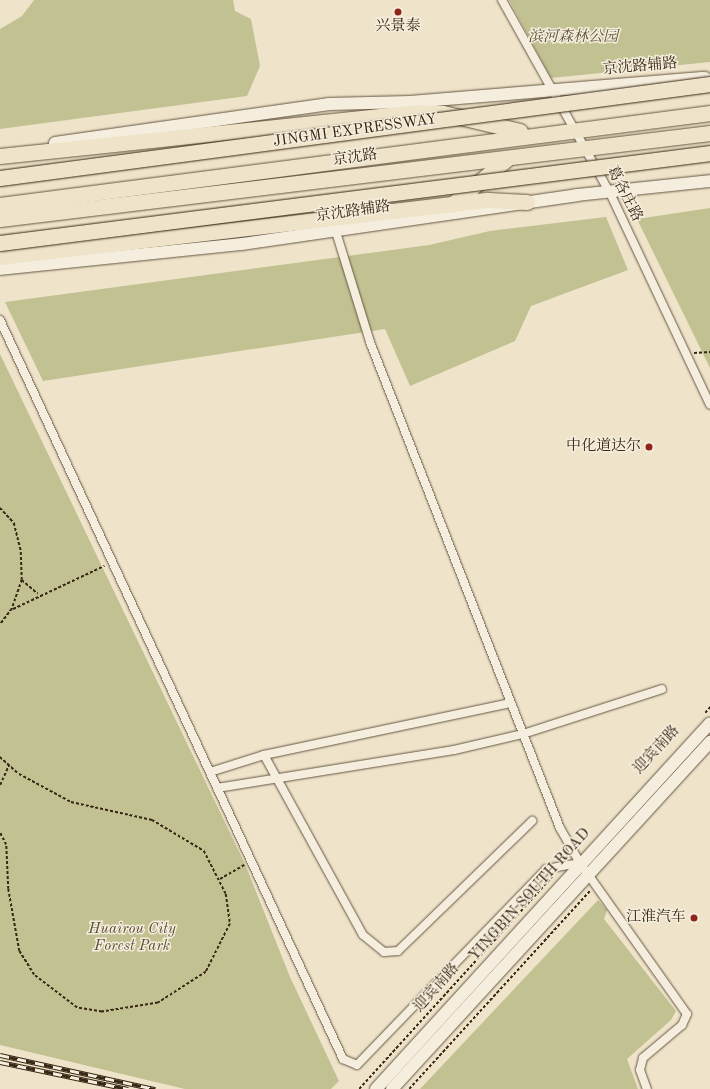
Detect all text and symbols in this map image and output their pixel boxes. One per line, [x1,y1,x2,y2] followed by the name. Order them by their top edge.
[393,7,403,17] marker: 兴景泰
[376,18,420,36] place label: 兴景泰
[528,29,618,47] park label: 滨河森林公园
[602,55,678,79] street label: 京沈路辅路
[272,111,438,151] street label: JINGMI EXPRESSWAY
[331,146,379,170] street label: 京沈路
[602,163,646,225] street label: 葛各庄路
[315,198,391,226] street label: 京沈路辅路
[566,438,641,456] place label: 中化道达尔
[644,442,654,452] marker: 中化道达尔
[630,722,684,778] street label: 迎宾南路
[466,825,594,965] street label: YINGBIN SOUTH ROAD
[626,909,686,927] place label: 江淮汽车
[689,913,699,923] marker: 江淮汽车
[88,920,176,955] park label: Huairou City Forest Park
[410,960,464,1016] street label: 迎宾南路

